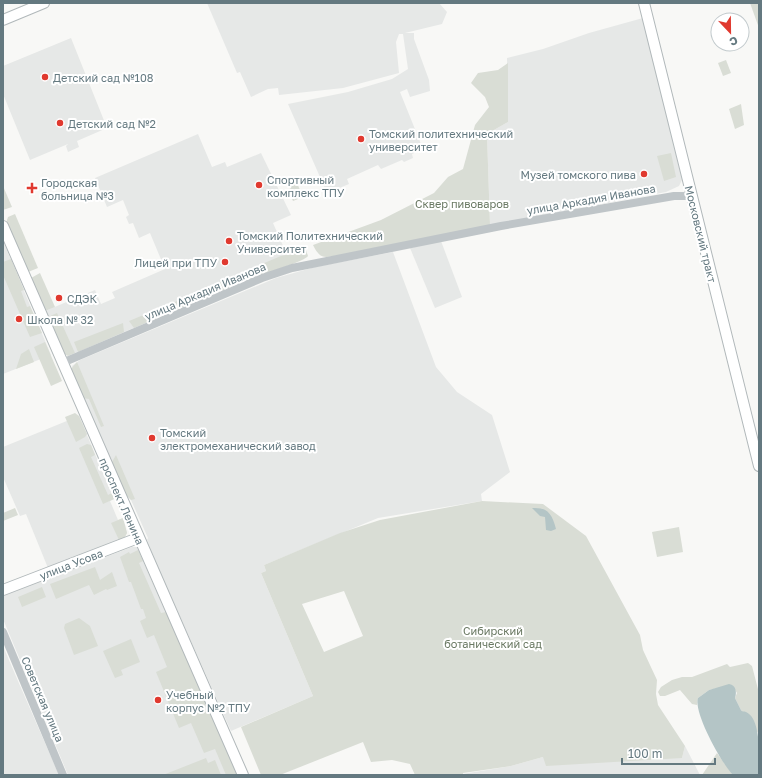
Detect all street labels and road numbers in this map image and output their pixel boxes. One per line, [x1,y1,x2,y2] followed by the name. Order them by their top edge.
[526,181,656,217] street label: улица Аркадия Иванова
[683,184,719,284] street label: Московский тракт
[142,260,268,322] street label: улица Аркадия Иванова
[97,455,147,547] street label: проспект Ленина
[38,546,104,582] street label: улица Усова
[19,654,67,744] street label: Советская улица

